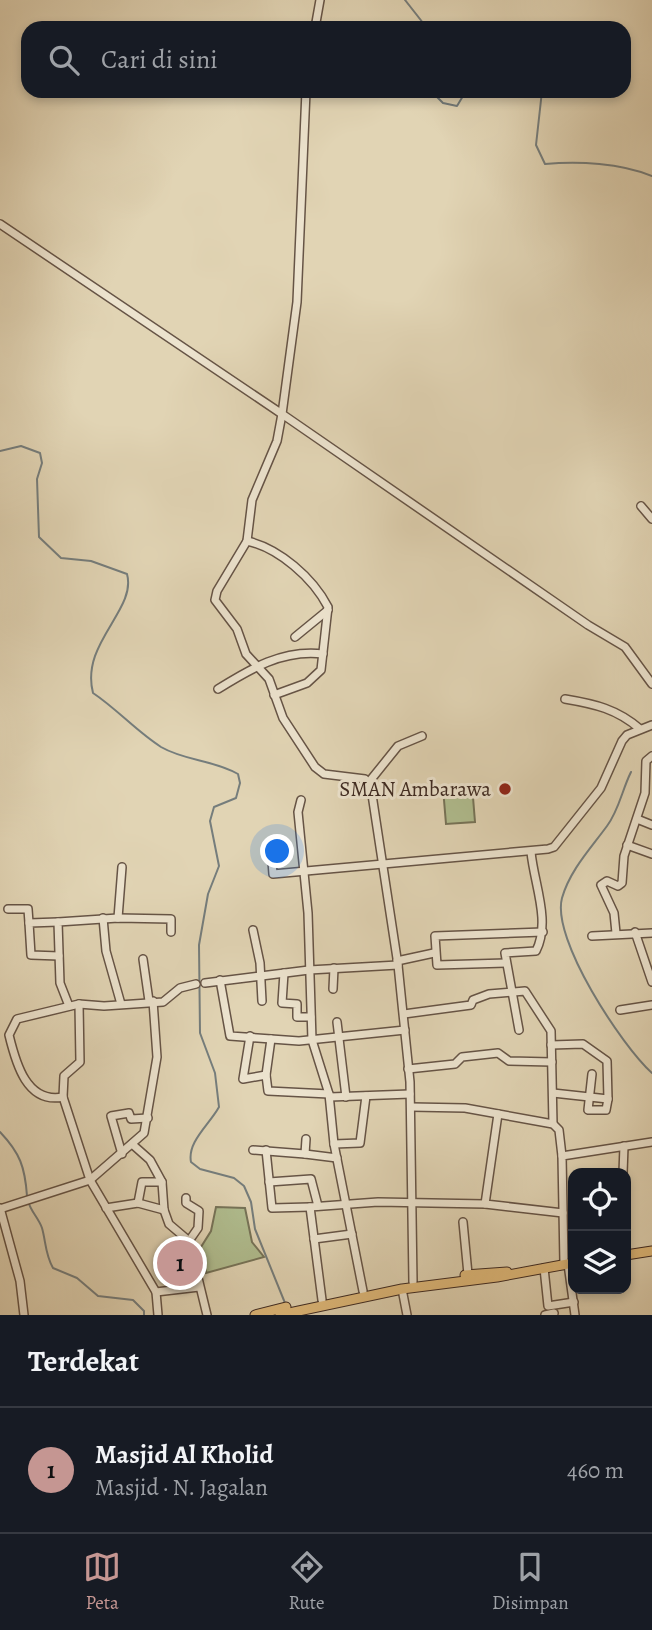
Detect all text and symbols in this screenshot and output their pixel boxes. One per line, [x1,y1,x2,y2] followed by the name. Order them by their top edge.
[21,21,631,98] search box
[45,41,83,79] icon: search
[101,42,218,77] text: Cari di sini
[339,775,491,803] place label: SMAN Ambarawa
[497,781,513,797] marker: SMAN Ambarawa
[260,834,294,868] your location
[568,1168,631,1294] map controls
[568,1168,631,1231] button: locate
[568,1231,631,1294] button: layers
[157,1237,203,1289] pin: 1
[28,1341,139,1381] text: Terdekat
[95,1437,273,1472] text: Masjid Al Kholid
[47,1455,55,1486] text: 1
[567,1455,624,1486] text: 460 m
[95,1472,268,1503] text: Masjid · N. Jagalan
[83,1548,121,1616] tab: Peta
[288,1548,326,1616] tab: Rute
[492,1548,569,1616] tab: Disimpan

